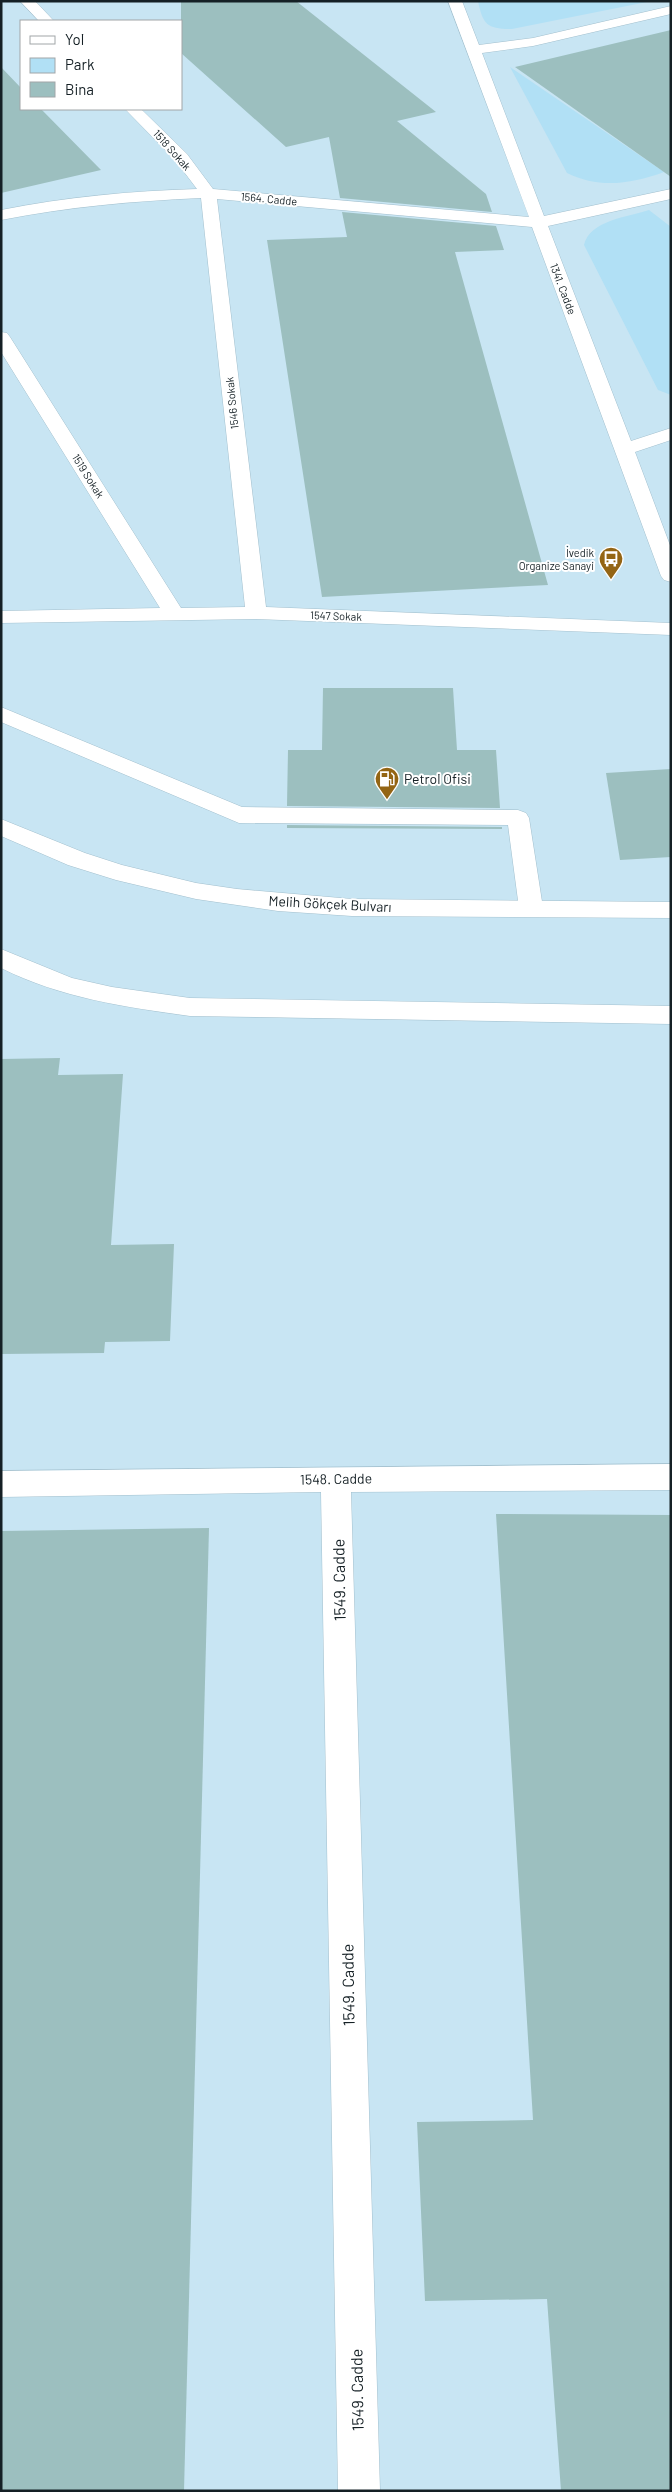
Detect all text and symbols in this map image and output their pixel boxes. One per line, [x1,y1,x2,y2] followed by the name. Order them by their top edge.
[20,20,182,110] legend
[65,30,84,48] text: Yol
[65,55,95,73] text: Park
[65,80,94,98] text: Bina
[151,127,194,173] street label: 1518 Sokak
[240,190,298,207] street label: 1564. Cadde
[548,261,579,316] street label: 1341. Cadde
[222,376,241,430] street label: 1546 Sokak
[70,451,107,501] street label: 1519 Sokak
[519,545,594,572] place label: İvedik Organize Sanayi
[598,546,624,580] bus stop icon: İvedik Organize Sanayi
[310,608,363,623] street label: 1547 Sokak
[374,766,400,800] fuel station icon: Petrol Ofisi
[404,770,471,787] place label: Petrol Ofisi
[268,892,392,915] street label: Melih Gökçek Bulvarı
[300,1469,372,1488] street label: 1548. Cadde
[328,1539,349,1621] street label: 1549. Cadde
[337,1944,358,2026] street label: 1549. Cadde
[346,2349,367,2431] street label: 1549. Cadde

